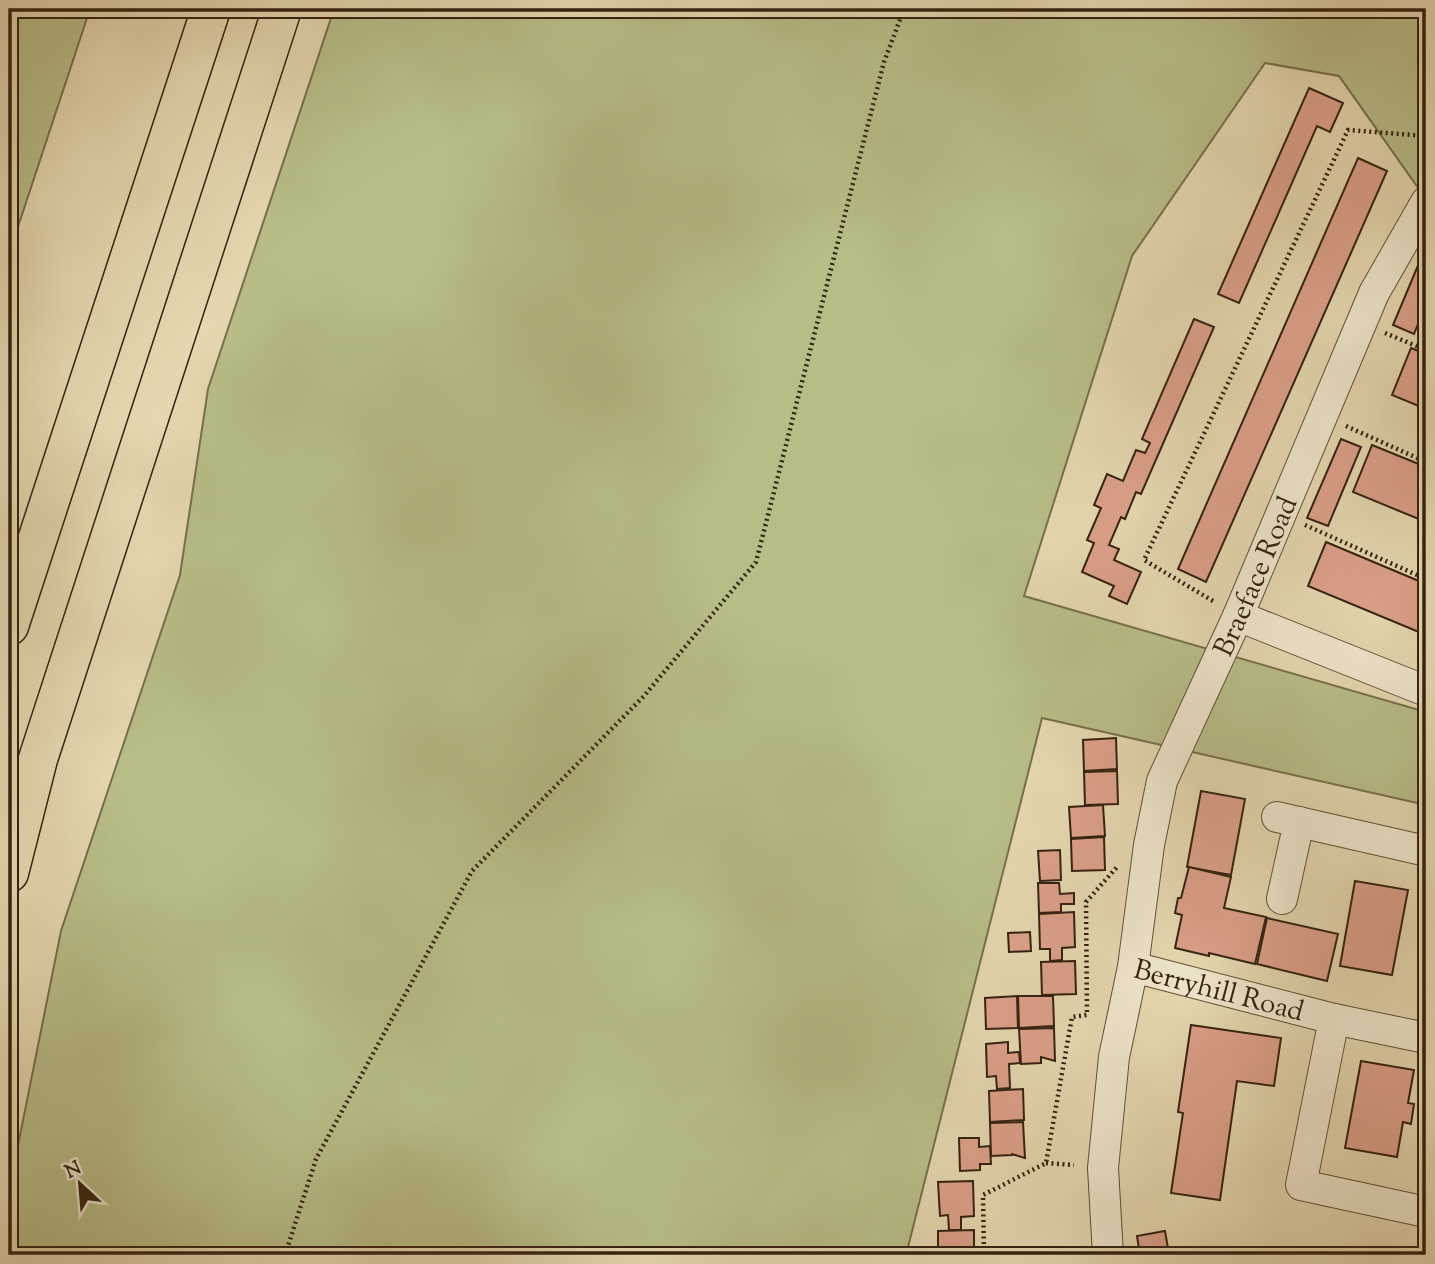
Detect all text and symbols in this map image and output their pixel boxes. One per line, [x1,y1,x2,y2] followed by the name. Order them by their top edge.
[1205,491,1309,664] street label: Braeface Road
[1129,951,1308,1033] street label: Berryhill Road
[46,1148,116,1218] north arrow
[61,1156,86,1186] text: N

